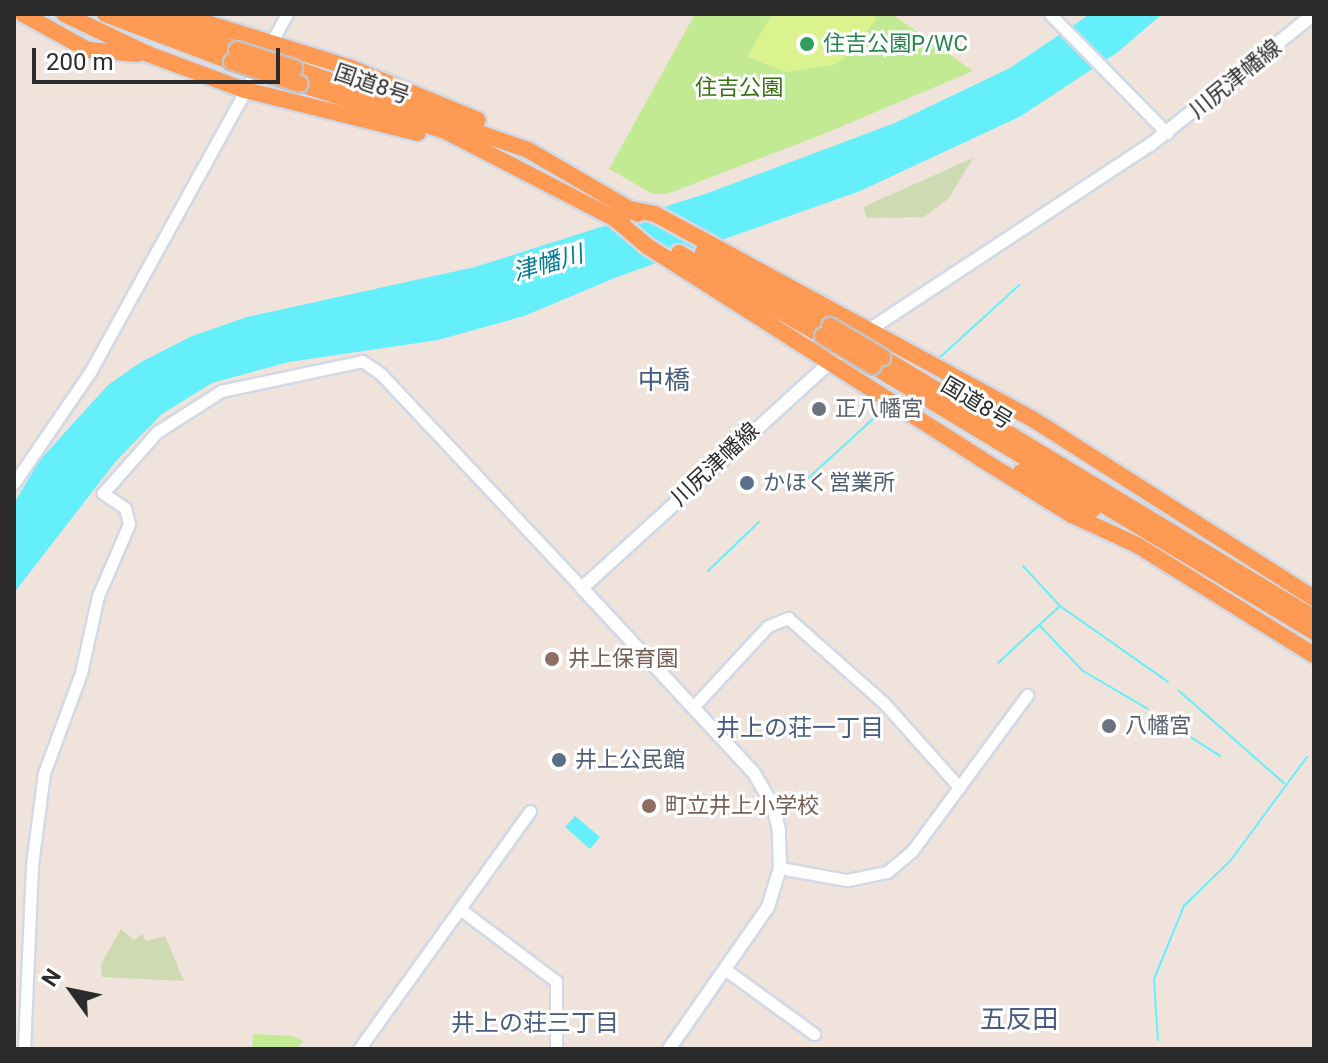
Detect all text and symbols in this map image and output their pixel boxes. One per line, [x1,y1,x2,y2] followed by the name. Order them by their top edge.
[823,31,968,57] place label: 住吉公園P/WC
[36,32,284,82] scale bar
[1184,34,1286,124] street label: 川尻津幡線
[798,35,816,53] marker: 住吉公園P/WC
[46,48,113,76] text: 200 m
[331,59,413,109] street label: 国道8号
[695,75,783,101] park label: 住吉公園
[509,240,587,288] water label: 津幡川
[638,365,690,397] district label: 中橋
[937,372,1017,434] street label: 国道8号
[835,396,923,422] place label: 正八幡宮
[810,400,828,418] marker: 正八幡宮
[666,417,764,511] street label: 川尻津幡線
[763,470,895,496] place label: かほく営業所
[738,474,756,492] marker: かほく営業所
[568,646,678,672] place label: 井上保育園
[543,650,561,668] marker: 井上保育園
[1125,713,1191,739] place label: 八幡宮
[716,715,884,743] district label: 井上の荘一丁目
[1100,717,1118,735] marker: 八幡宮
[575,747,685,773] place label: 井上公民館
[550,751,568,769] marker: 井上公民館
[665,793,819,819] place label: 町立井上小学校
[640,797,658,815] marker: 町立井上小学校
[32,951,112,1031] north arrow
[37,964,66,991] text: N
[980,1004,1058,1036] district label: 五反田
[451,1010,619,1038] district label: 井上の荘三丁目

